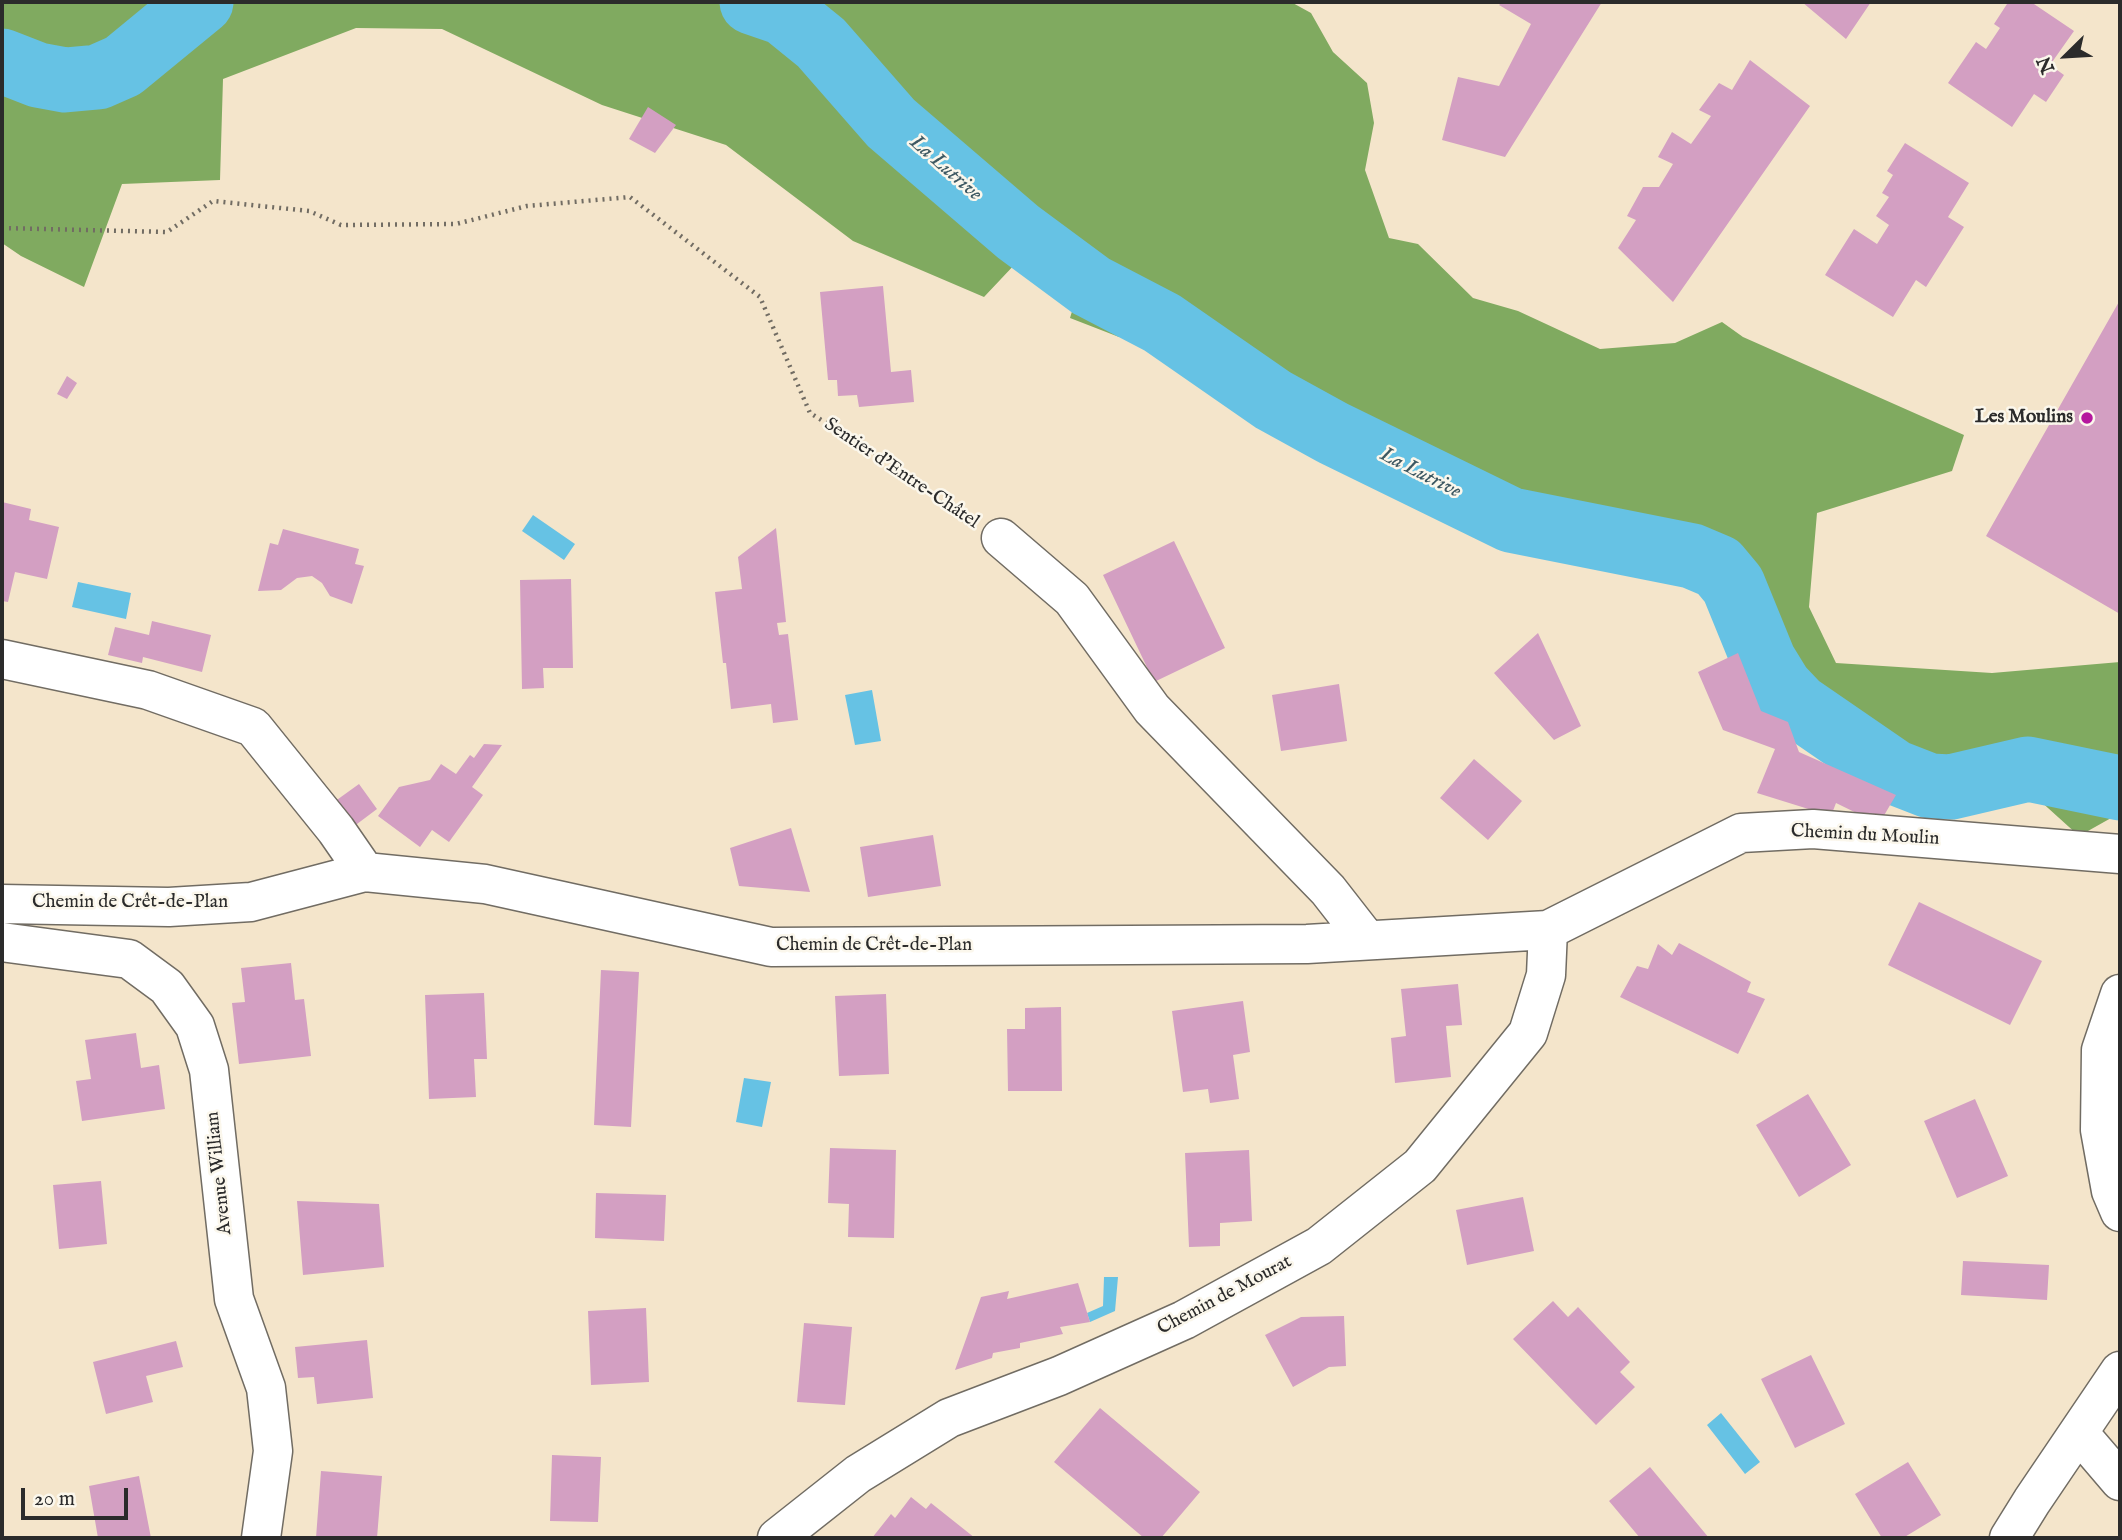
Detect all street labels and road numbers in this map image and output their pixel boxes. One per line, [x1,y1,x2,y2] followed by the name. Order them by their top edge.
[819,414,983,534] street label: Sentier d'Entre-Châtel
[1790,821,1940,851] street label: Chemin du Moulin
[32,892,228,914] street label: Chemin de Crêt-de-Plan
[776,935,972,957] street label: Chemin de Crêt-de-Plan
[202,1110,238,1236] street label: Avenue William
[1154,1251,1296,1341] street label: Chemin de Mourat

